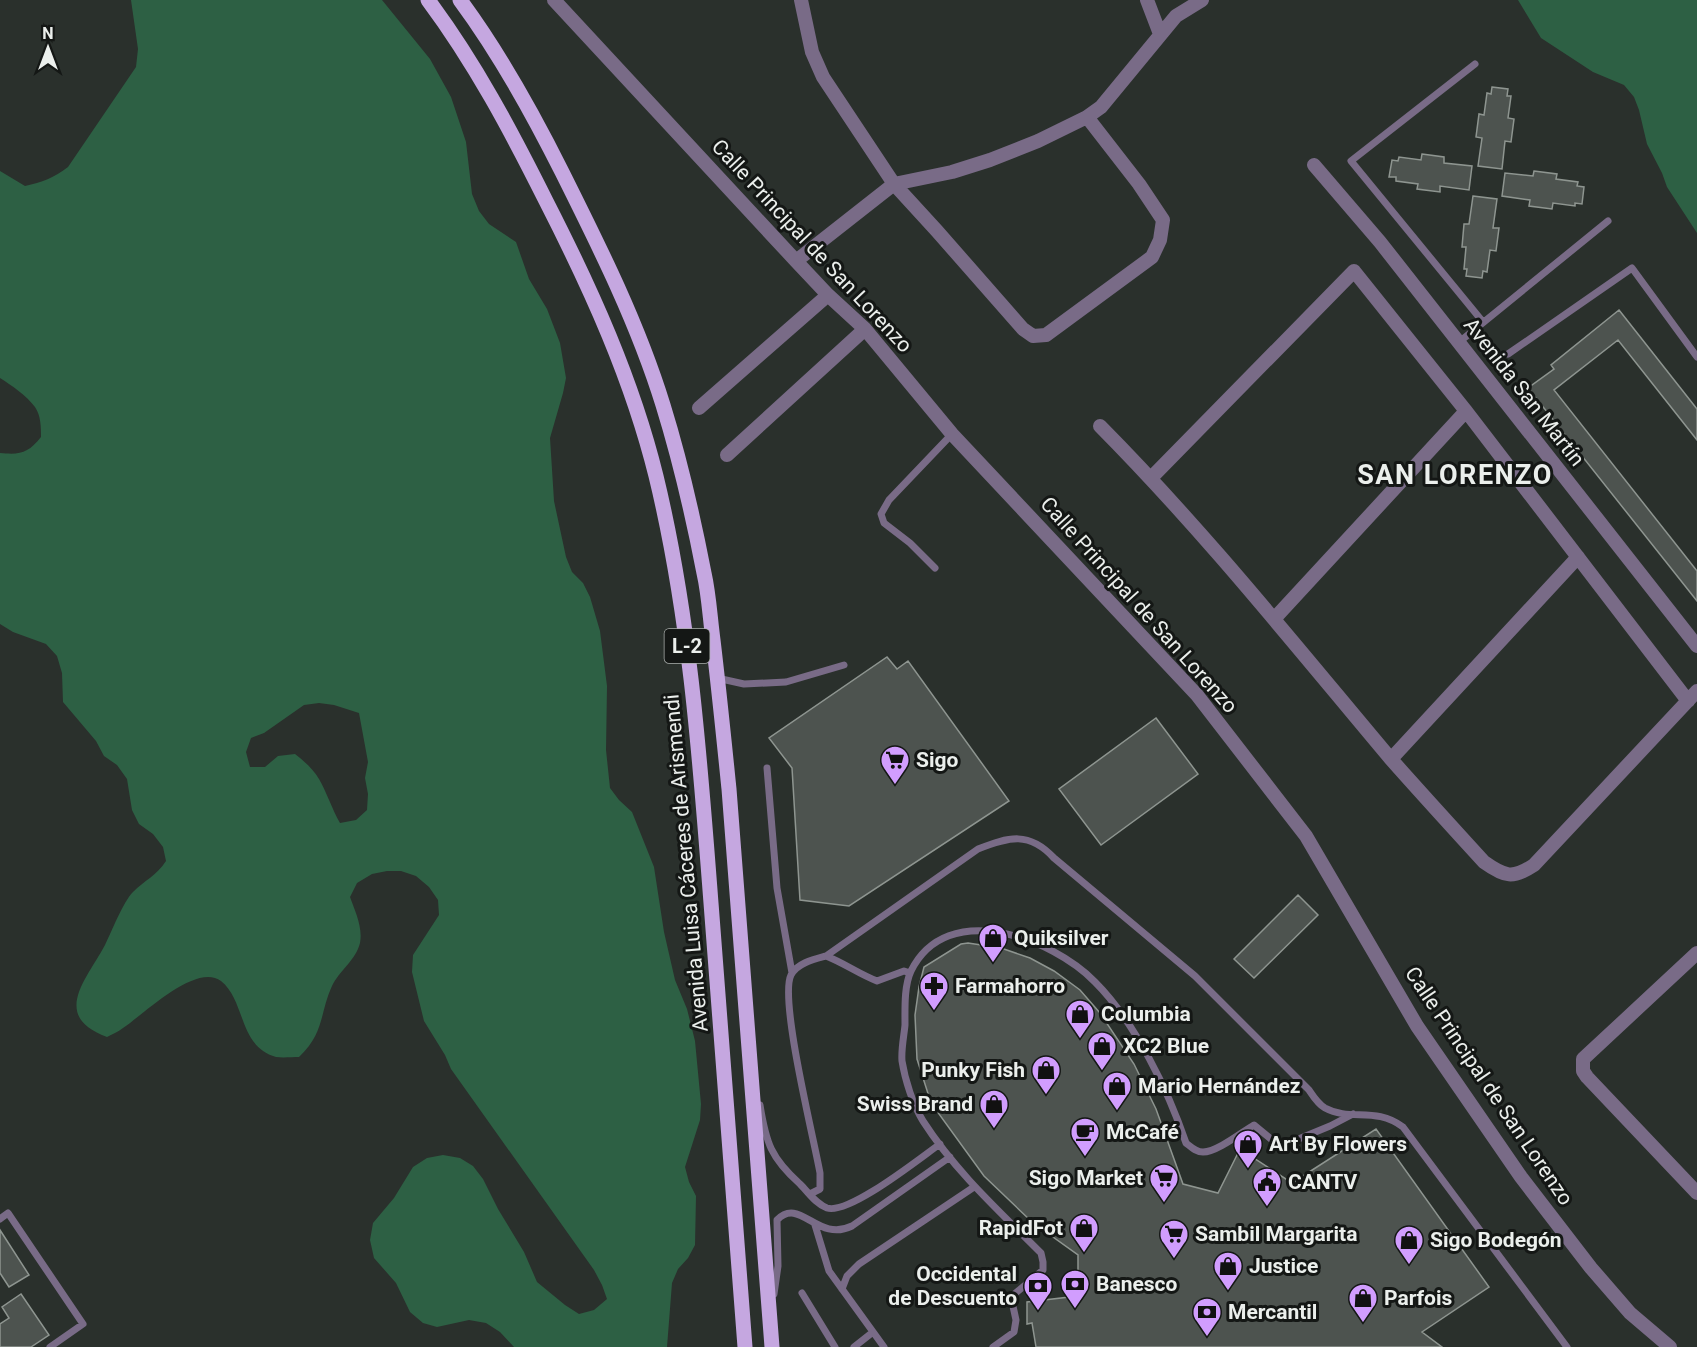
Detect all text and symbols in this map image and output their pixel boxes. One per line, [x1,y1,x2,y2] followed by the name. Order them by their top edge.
[18,18,78,78] north arrow
[42,24,54,43] text: N
[707,135,917,357] street label: Calle Principal de San Lorenzo
[1459,313,1589,471] street label: Avenida San Martín
[1357,459,1553,491] district label: SAN LORENZO
[1036,492,1242,718] street label: Calle Principal de San Lorenzo
[664,629,710,663] road number: L-2
[659,693,713,1033] street label: Avenida Luisa Cáceres de Arismendi
[879,744,911,786] supermarket icon: Sigo
[916,748,958,772] place label: Sigo
[977,922,1009,964] shop icon: Quiksilver
[1014,926,1109,950] place label: Quiksilver
[1400,962,1578,1210] street label: Calle Principal de San Lorenzo
[918,970,950,1012] pharmacy icon: Farmahorro
[955,974,1065,998] place label: Farmahorro
[1064,998,1096,1040] shop icon: Columbia
[1101,1002,1191,1026] place label: Columbia
[1086,1030,1118,1072] shop icon: XC2 Blue
[1123,1034,1209,1058] place label: XC2 Blue
[1030,1054,1062,1096] shop icon: Punky Fish
[921,1058,1025,1082] place label: Punky Fish
[1101,1070,1133,1112] shop icon: Mario Hernández
[1138,1074,1300,1098] place label: Mario Hernández
[978,1088,1010,1130] shop icon: Swiss Brand
[857,1092,973,1116] place label: Swiss Brand
[1069,1116,1101,1158] cafe icon: McCafé
[1106,1120,1179,1144] place label: McCafé
[1232,1128,1264,1170] shop icon: Art By Flowers
[1269,1132,1407,1156] place label: Art By Flowers
[1148,1162,1180,1204] supermarket icon: Sigo Market
[1029,1166,1143,1190] place label: Sigo Market
[1251,1166,1283,1208] public building icon: CANTV
[1288,1170,1358,1194] place label: CANTV
[1068,1212,1100,1254] shop icon: RapidFot
[979,1216,1063,1240] place label: RapidFot
[1158,1218,1190,1260] supermarket icon: Sambil Margarita
[1195,1222,1357,1246] place label: Sambil Margarita
[1393,1224,1425,1266] shop icon: Sigo Bodegón
[1430,1228,1562,1252] place label: Sigo Bodegón
[1212,1250,1244,1292] shop icon: Justice
[1249,1254,1318,1278] place label: Justice
[888,1262,1017,1310] place label: Occidental de Descuento
[1059,1268,1091,1310] bank icon: Banesco
[1022,1270,1054,1312] bank icon: Occidental de Descuento
[1096,1272,1177,1296] place label: Banesco
[1347,1282,1379,1324] shop icon: Parfois
[1384,1286,1452,1310] place label: Parfois
[1191,1296,1223,1338] bank icon: Mercantil
[1228,1300,1317,1324] place label: Mercantil

